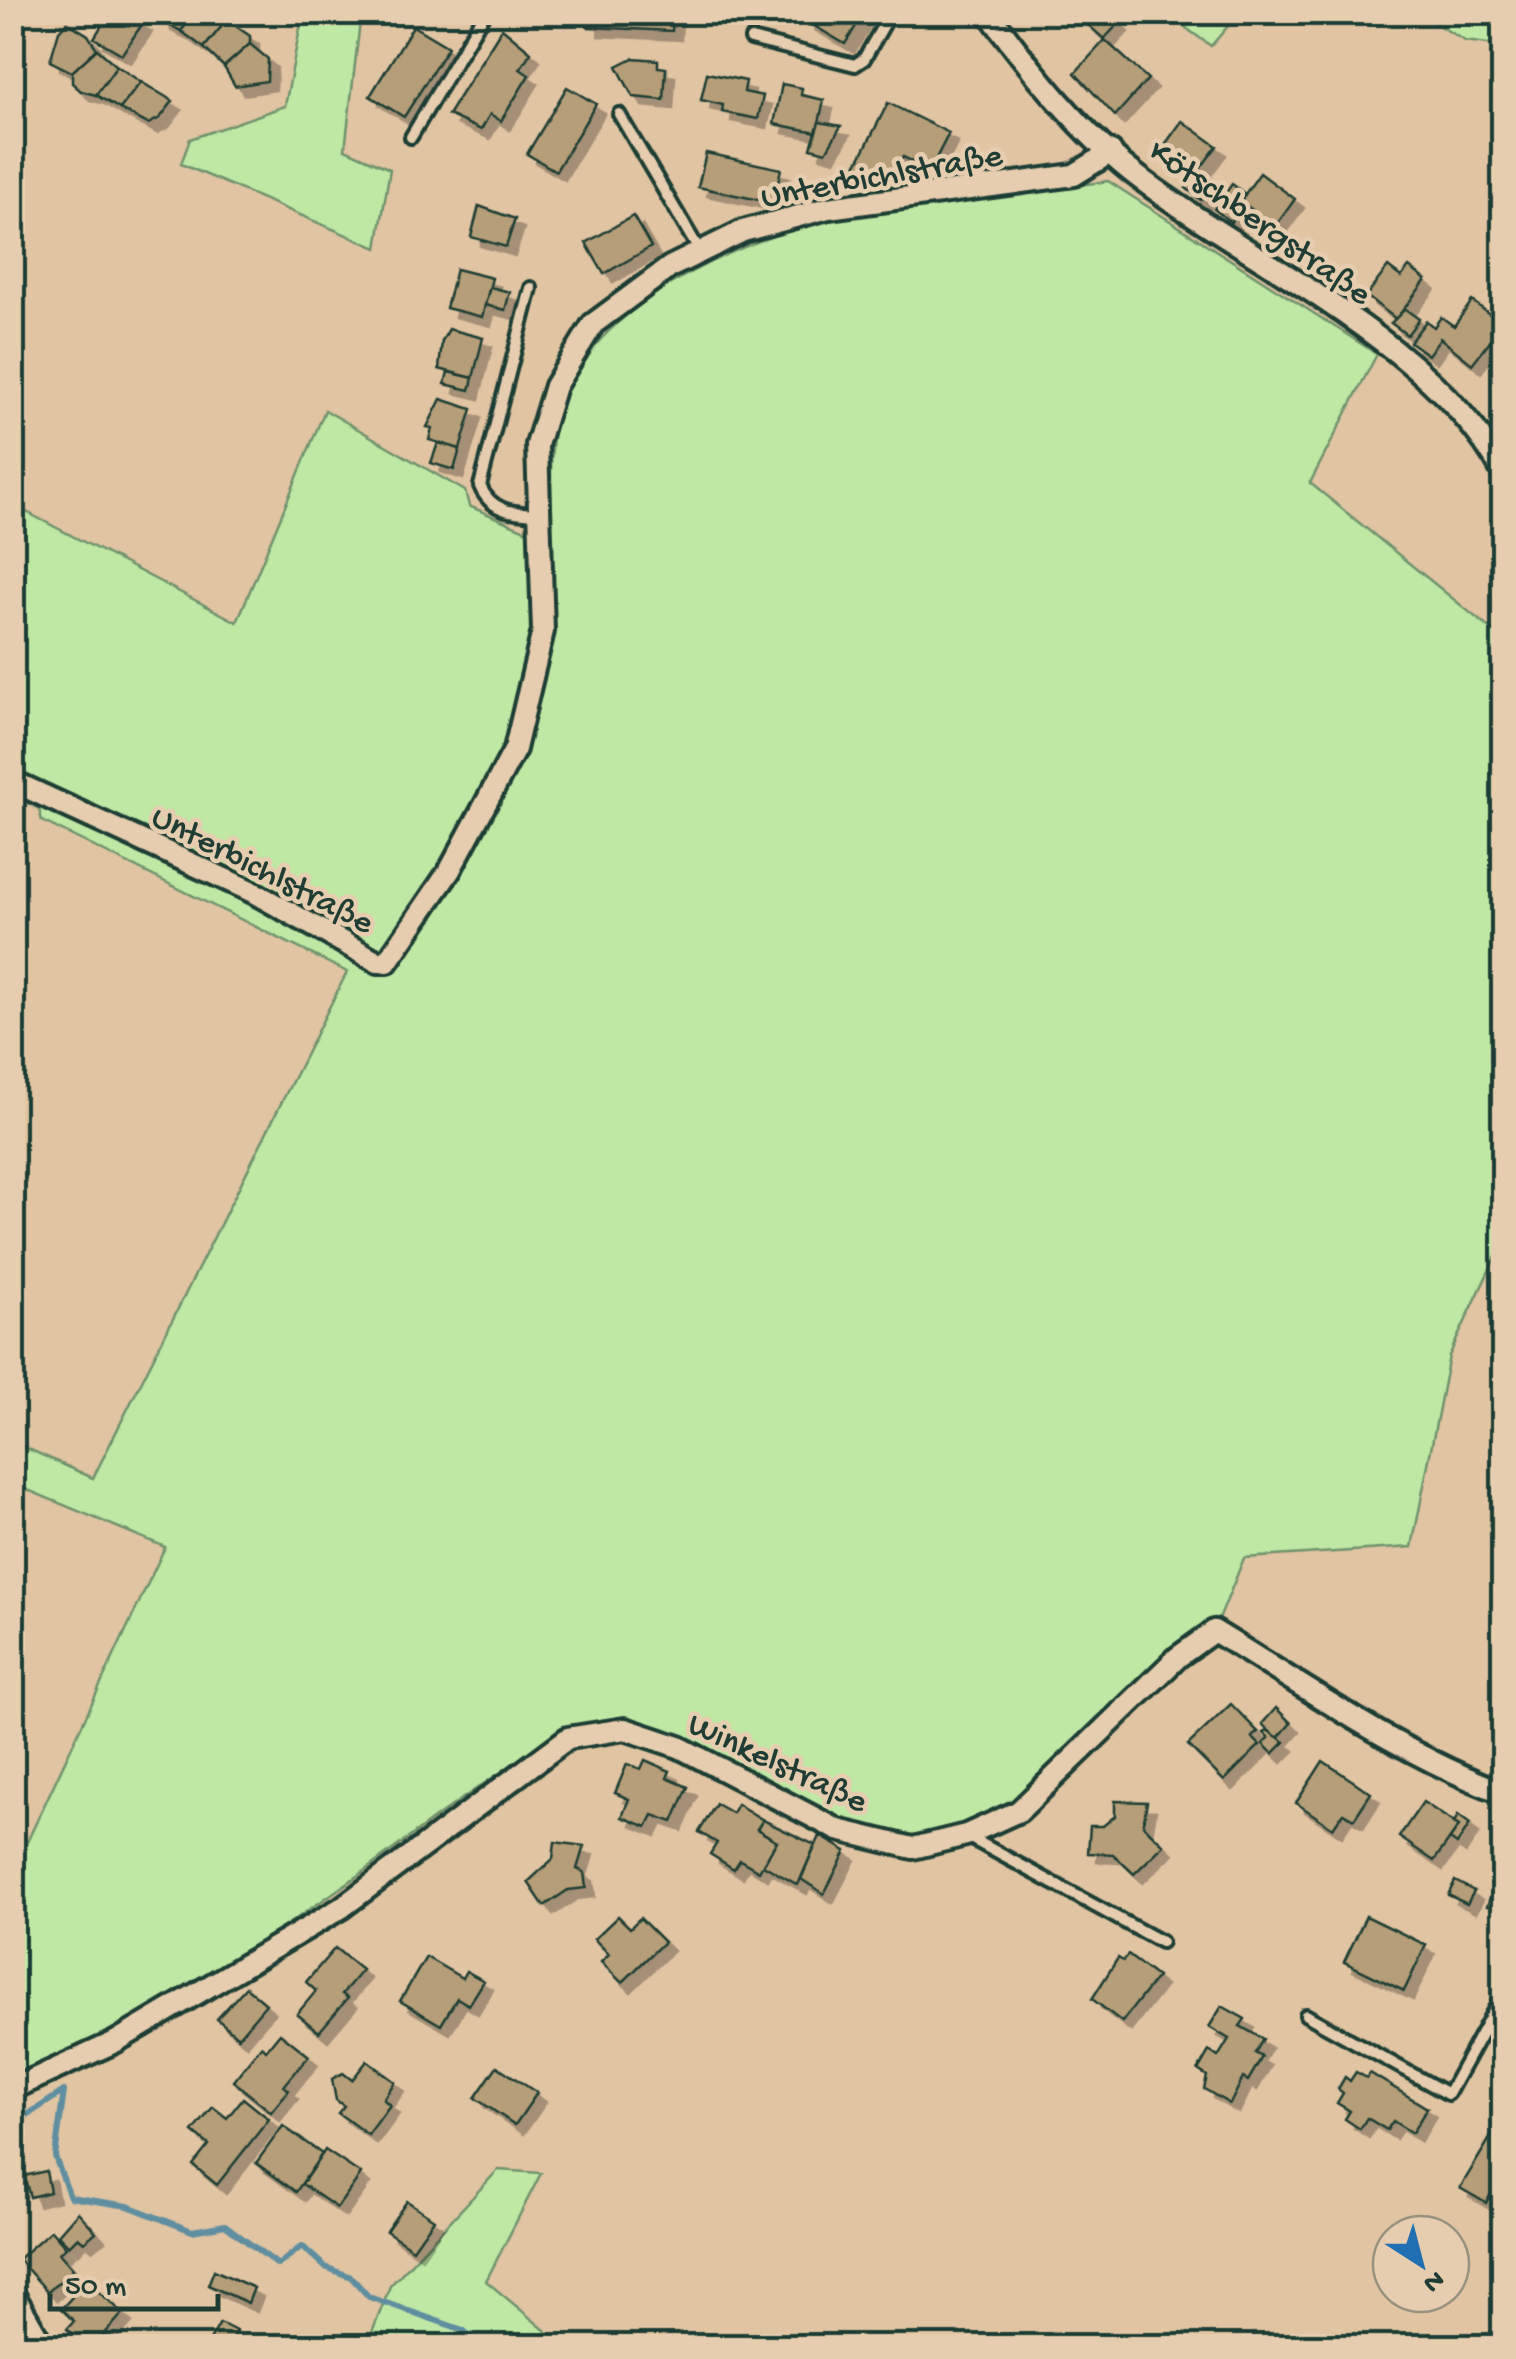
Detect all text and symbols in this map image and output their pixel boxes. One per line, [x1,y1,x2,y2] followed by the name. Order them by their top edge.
[1140,132,1379,317] street label: Kötschbergstraße
[758,137,1007,220] street label: Unterbichlstraße
[143,798,381,946] street label: Unterbichlstraße
[680,1705,874,1825] street label: Winkelstraße
[1371,2214,1471,2314] north arrow
[50,2249,218,2311] scale bar
[1416,2262,1450,2299] text: N
[65,2271,126,2306] text: 50 m

